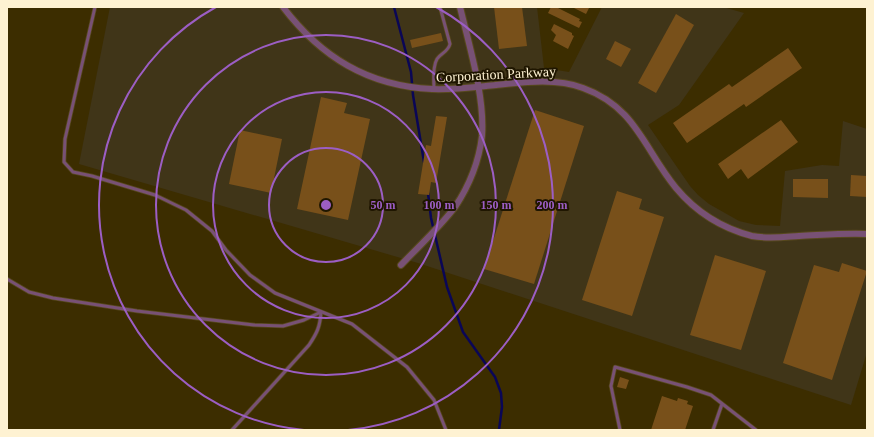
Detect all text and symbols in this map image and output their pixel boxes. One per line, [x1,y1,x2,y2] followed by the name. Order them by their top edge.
[436,64,556,85] street label: Corporation Parkway
[319,198,333,212] centre of rings
[371,198,396,212] text: 50 m
[424,198,455,212] text: 100 m
[481,198,512,212] text: 150 m
[537,198,568,212] text: 200 m

